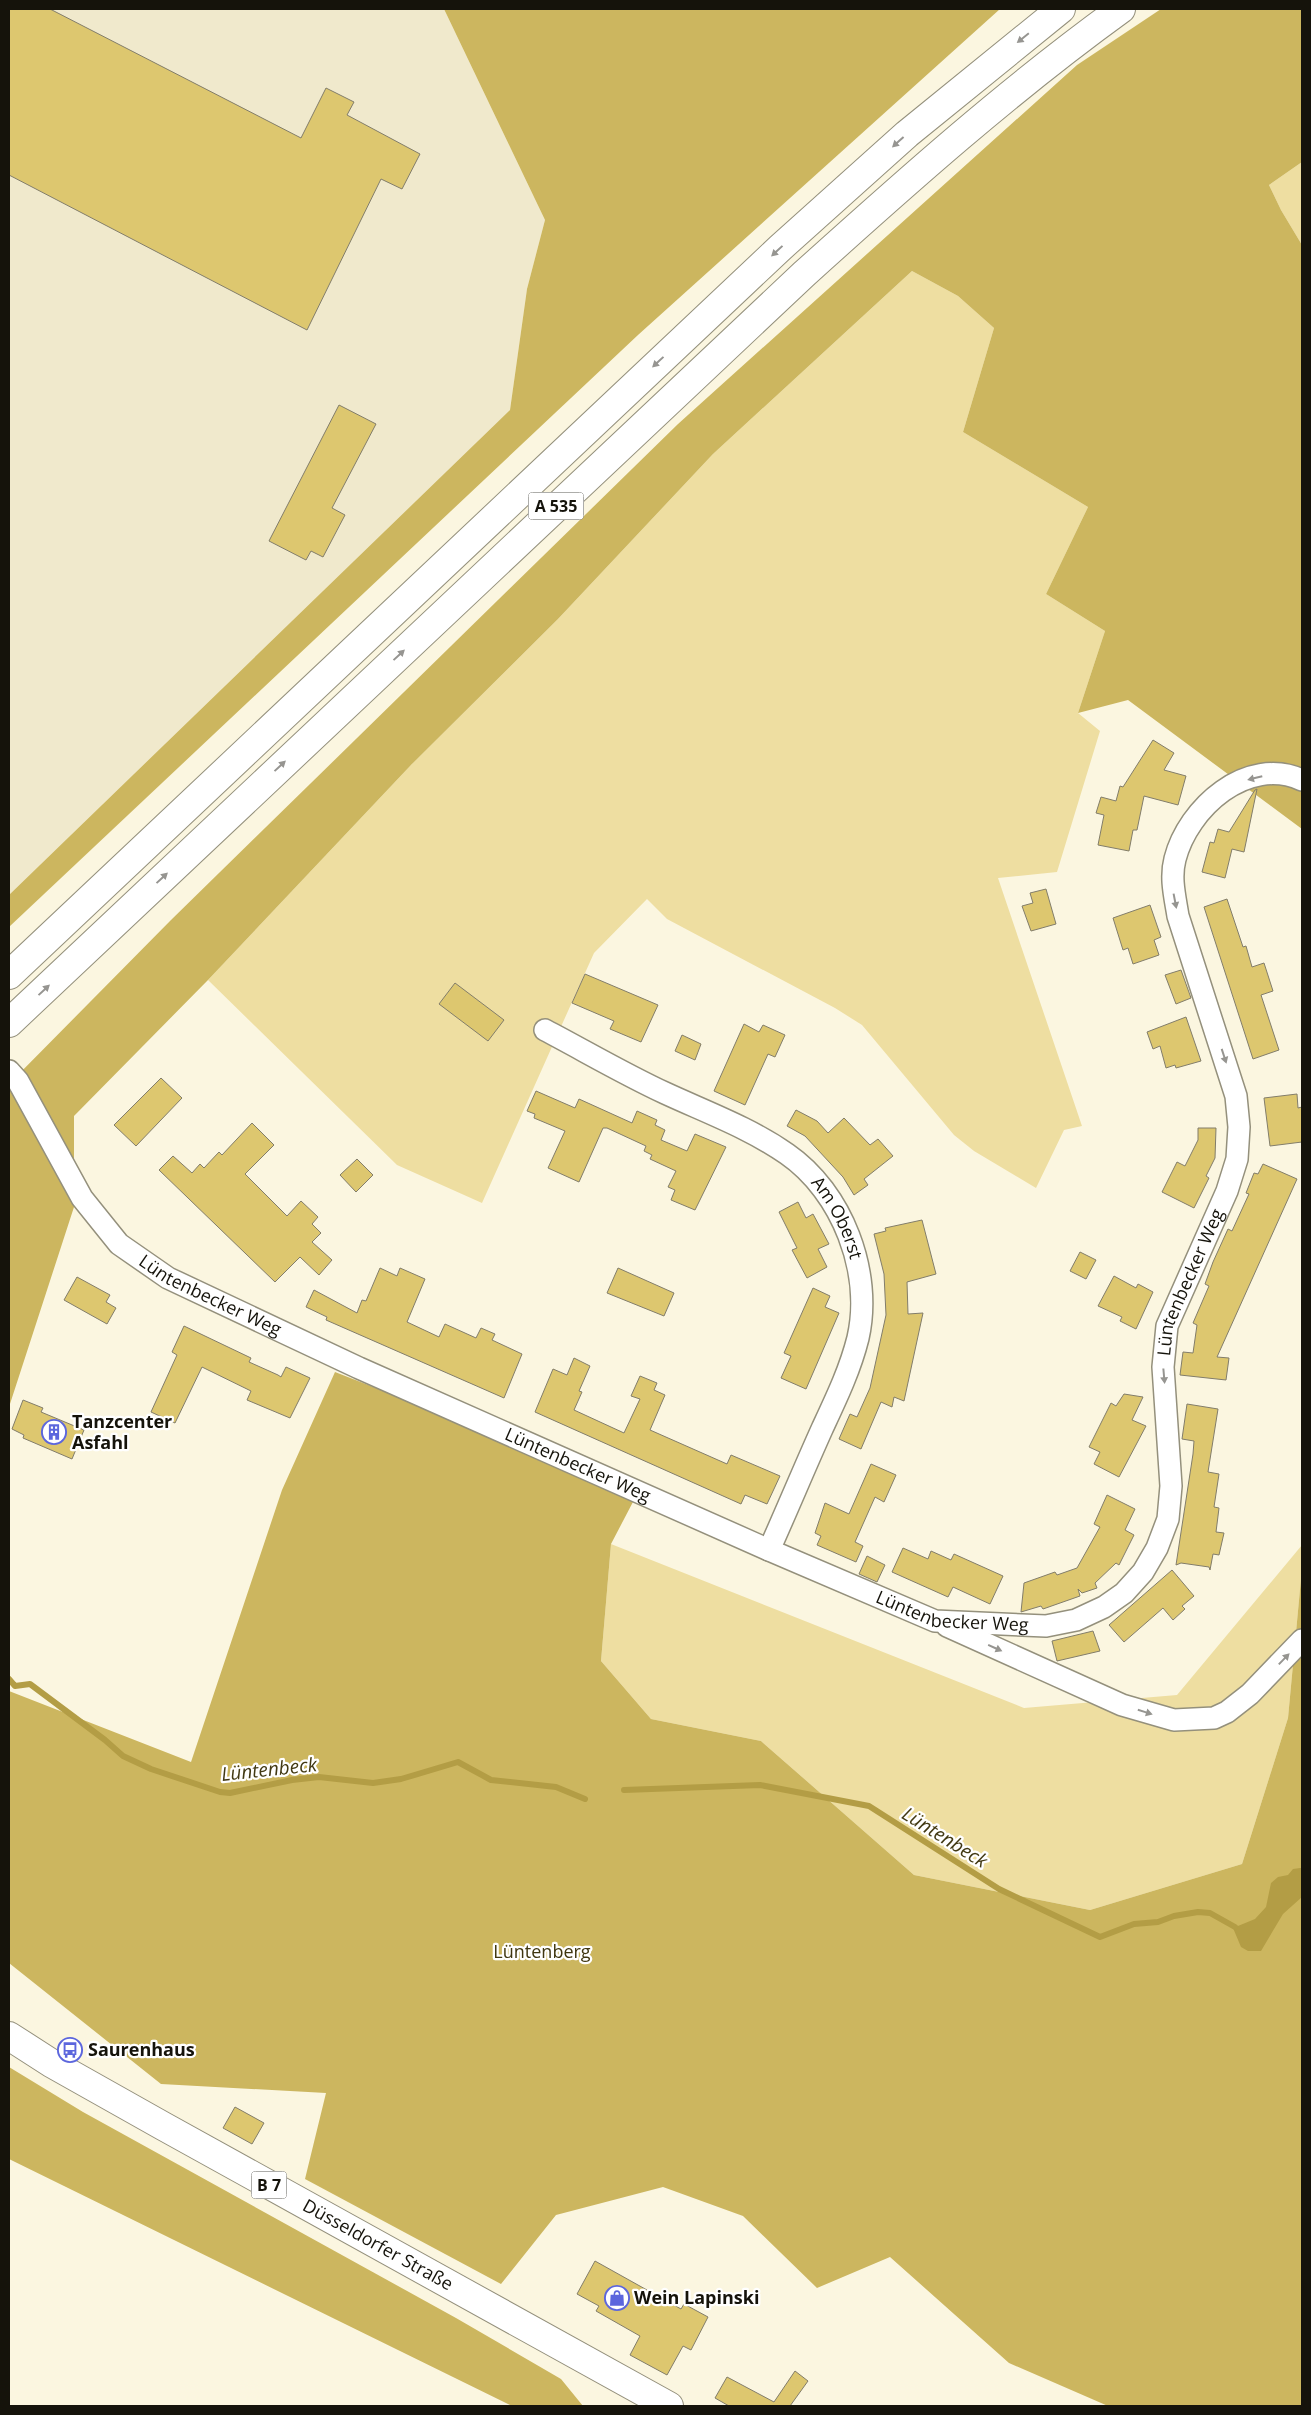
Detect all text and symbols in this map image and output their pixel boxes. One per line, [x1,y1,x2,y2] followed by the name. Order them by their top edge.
[1016,33,1029,44] one-way arrow
[892,136,904,148] one-way arrow
[771,245,783,257] one-way arrow
[653,356,665,368] one-way arrow
[528,492,584,520] road number: A 535
[392,649,404,661] one-way arrow
[274,760,286,772] one-way arrow
[1247,774,1262,782] one-way arrow
[156,872,168,884] one-way arrow
[1172,893,1180,909] one-way arrow
[38,984,50,996] one-way arrow
[1220,1048,1228,1063] one-way arrow
[807,1171,869,1261] street label: Am Oberst
[1151,1204,1229,1357] street label: Lüntenbecker Weg
[135,1249,286,1341] street label: Lüntenbecker Weg
[1160,1369,1168,1385] one-way arrow
[72,1409,172,1454] place label: Tanzcenter Asfahl
[41,1419,67,1445] building icon: Tanzcenter Asfahl
[502,1421,655,1507] street label: Lüntenbecker Weg
[873,1584,1029,1636] street label: Lüntenbecker Weg
[988,1644,1002,1652] one-way arrow
[1278,1654,1290,1666] one-way arrow
[1137,1708,1152,1716] one-way arrow
[220,1751,319,1787] water label: Lüntenbeck
[897,1801,993,1874] water label: Lüntenbeck
[493,1939,591,1963] park label: Lüntenberg
[57,2037,83,2063] bus stop icon: Saurenhaus
[88,2037,195,2061] place label: Saurenhaus
[252,2172,286,2198] road number: B 7
[299,2193,458,2295] street label: Düsseldorfer Straße
[604,2285,630,2311] shop icon: Wein Lapinski
[634,2285,759,2309] place label: Wein Lapinski

